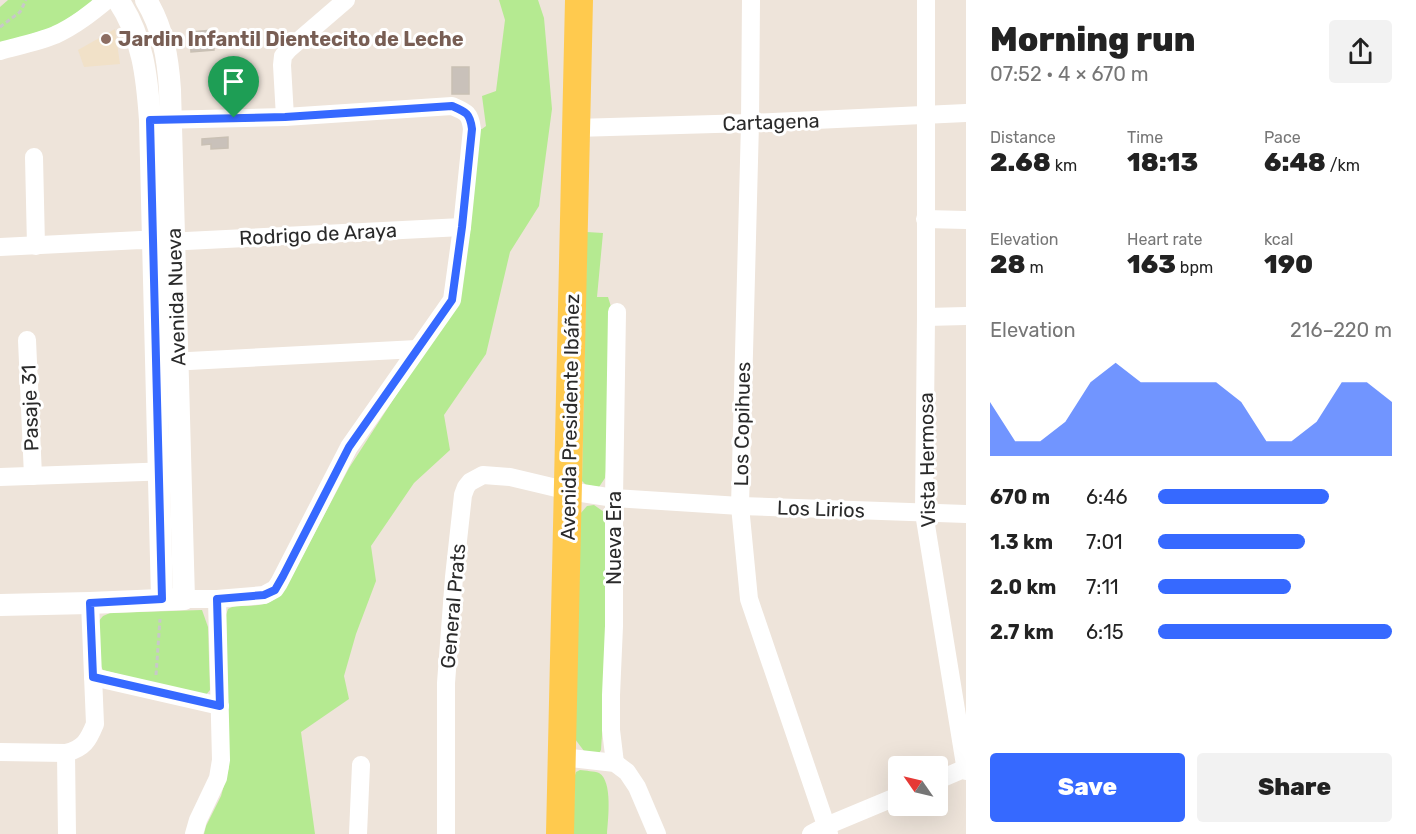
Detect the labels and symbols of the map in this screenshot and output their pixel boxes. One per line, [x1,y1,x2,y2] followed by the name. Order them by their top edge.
[118,27,464,51] place label: Jardin Infantil Dientecito de Leche
[99,32,113,46] marker: Jardin Infantil Dientecito de Leche
[208,56,259,118] pin
[722,108,820,136] street label: Cartagena
[239,218,397,250] street label: Rodrigo de Araya
[162,228,190,366] street label: Avenida Nueva
[556,293,584,541] street label: Avenida Presidente Ibáñez
[729,361,755,487] street label: Los Copihues
[16,364,44,452] street label: Pasaje 31
[914,392,940,528] street label: Vista Hermosa
[602,491,626,585] street label: Nueva Era
[777,495,865,523] street label: Los Lirios
[436,542,470,670] street label: General Prats
[888,756,948,816] north arrow

